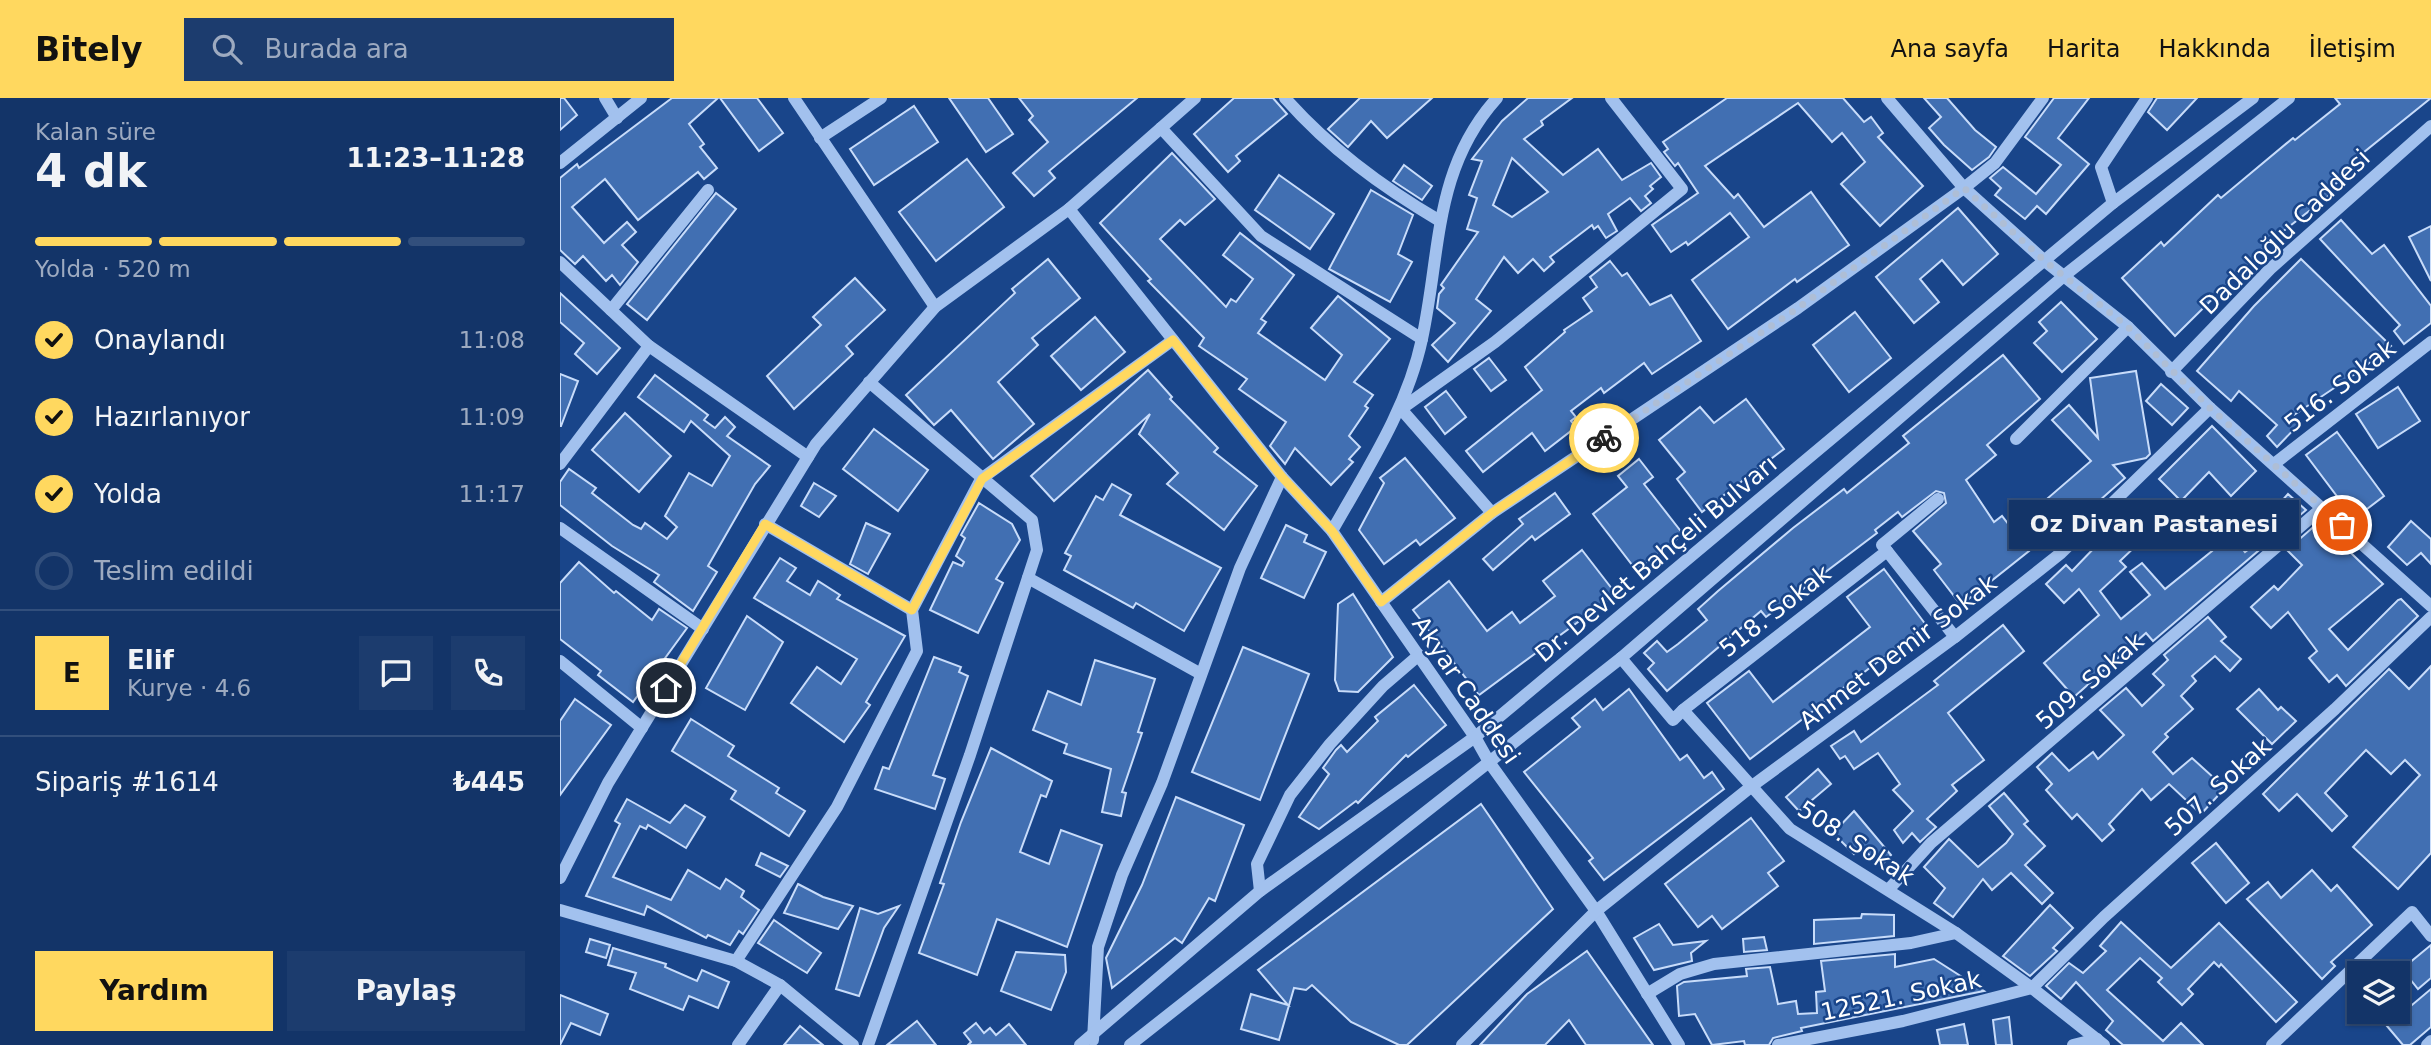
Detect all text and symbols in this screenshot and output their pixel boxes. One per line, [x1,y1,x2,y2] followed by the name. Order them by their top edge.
[184,18,674,81] search box
[35,30,142,69] text: Bitely
[208,30,246,68] icon: search
[264,34,409,64] text: Burada ara
[1891,35,2009,63] text: Ana sayfa
[2047,35,2120,63] text: Harita
[2158,35,2271,63] text: Hakkında
[2309,35,2396,63] text: İletişim
[35,119,156,145] text: Kalan süre
[346,143,525,173] text: 11:23–11:28
[35,144,147,198] text: 4 dk
[2194,144,2376,320] street label: Dadaloğlu Caddesi
[35,256,191,282] text: Yolda · 520 m
[35,321,73,359] icon: check
[94,325,226,355] text: Onaylandı
[459,327,525,353] text: 11:08
[2279,334,2401,438] street label: 516. Sokak
[35,398,73,436] icon: check
[94,402,250,432] text: Hazırlanıyor
[1569,403,1639,473] courier
[459,404,525,430] text: 11:09
[1585,419,1623,457] icon: bike
[1530,450,1782,668] street label: Dr. Devlet Bahçeli Bulvarı
[35,475,73,513] icon: check
[94,479,162,509] text: Yolda
[459,481,525,507] text: 11:17
[2312,495,2372,555] pin
[2010,500,2300,550] callout: Oz Divan Pastanesi
[2323,506,2361,544] icon: bag
[2030,511,2278,537] text: Oz Divan Pastanesi
[94,556,254,586] text: Teslim edildi
[1714,559,1836,663] street label: 518. Sokak
[1794,569,2002,735] street label: Ahmet Demir Sokak
[1406,611,1526,769] street label: Akyar Caddesi
[2031,627,2149,735] street label: 509. Sokak
[359,636,433,710] button: chat
[451,636,525,710] button: phone
[127,645,174,675] text: Elif
[63,658,81,688] text: E
[636,658,696,718] pin
[647,669,685,707] icon: home
[127,675,251,701] text: Kurye · 4.6
[2159,732,2277,842] street label: 507. Sokak
[35,767,219,797] text: Sipariş #1614
[453,767,525,797] text: ₺445
[1793,795,1920,891] street label: 508. Sokak
[35,951,273,1031] button: Yardım
[287,951,525,1031] button: Paylaş
[2347,961,2410,1024] map controls
[2347,961,2410,1024] button: layers
[1818,965,1984,1027] street label: 12521. Sokak

